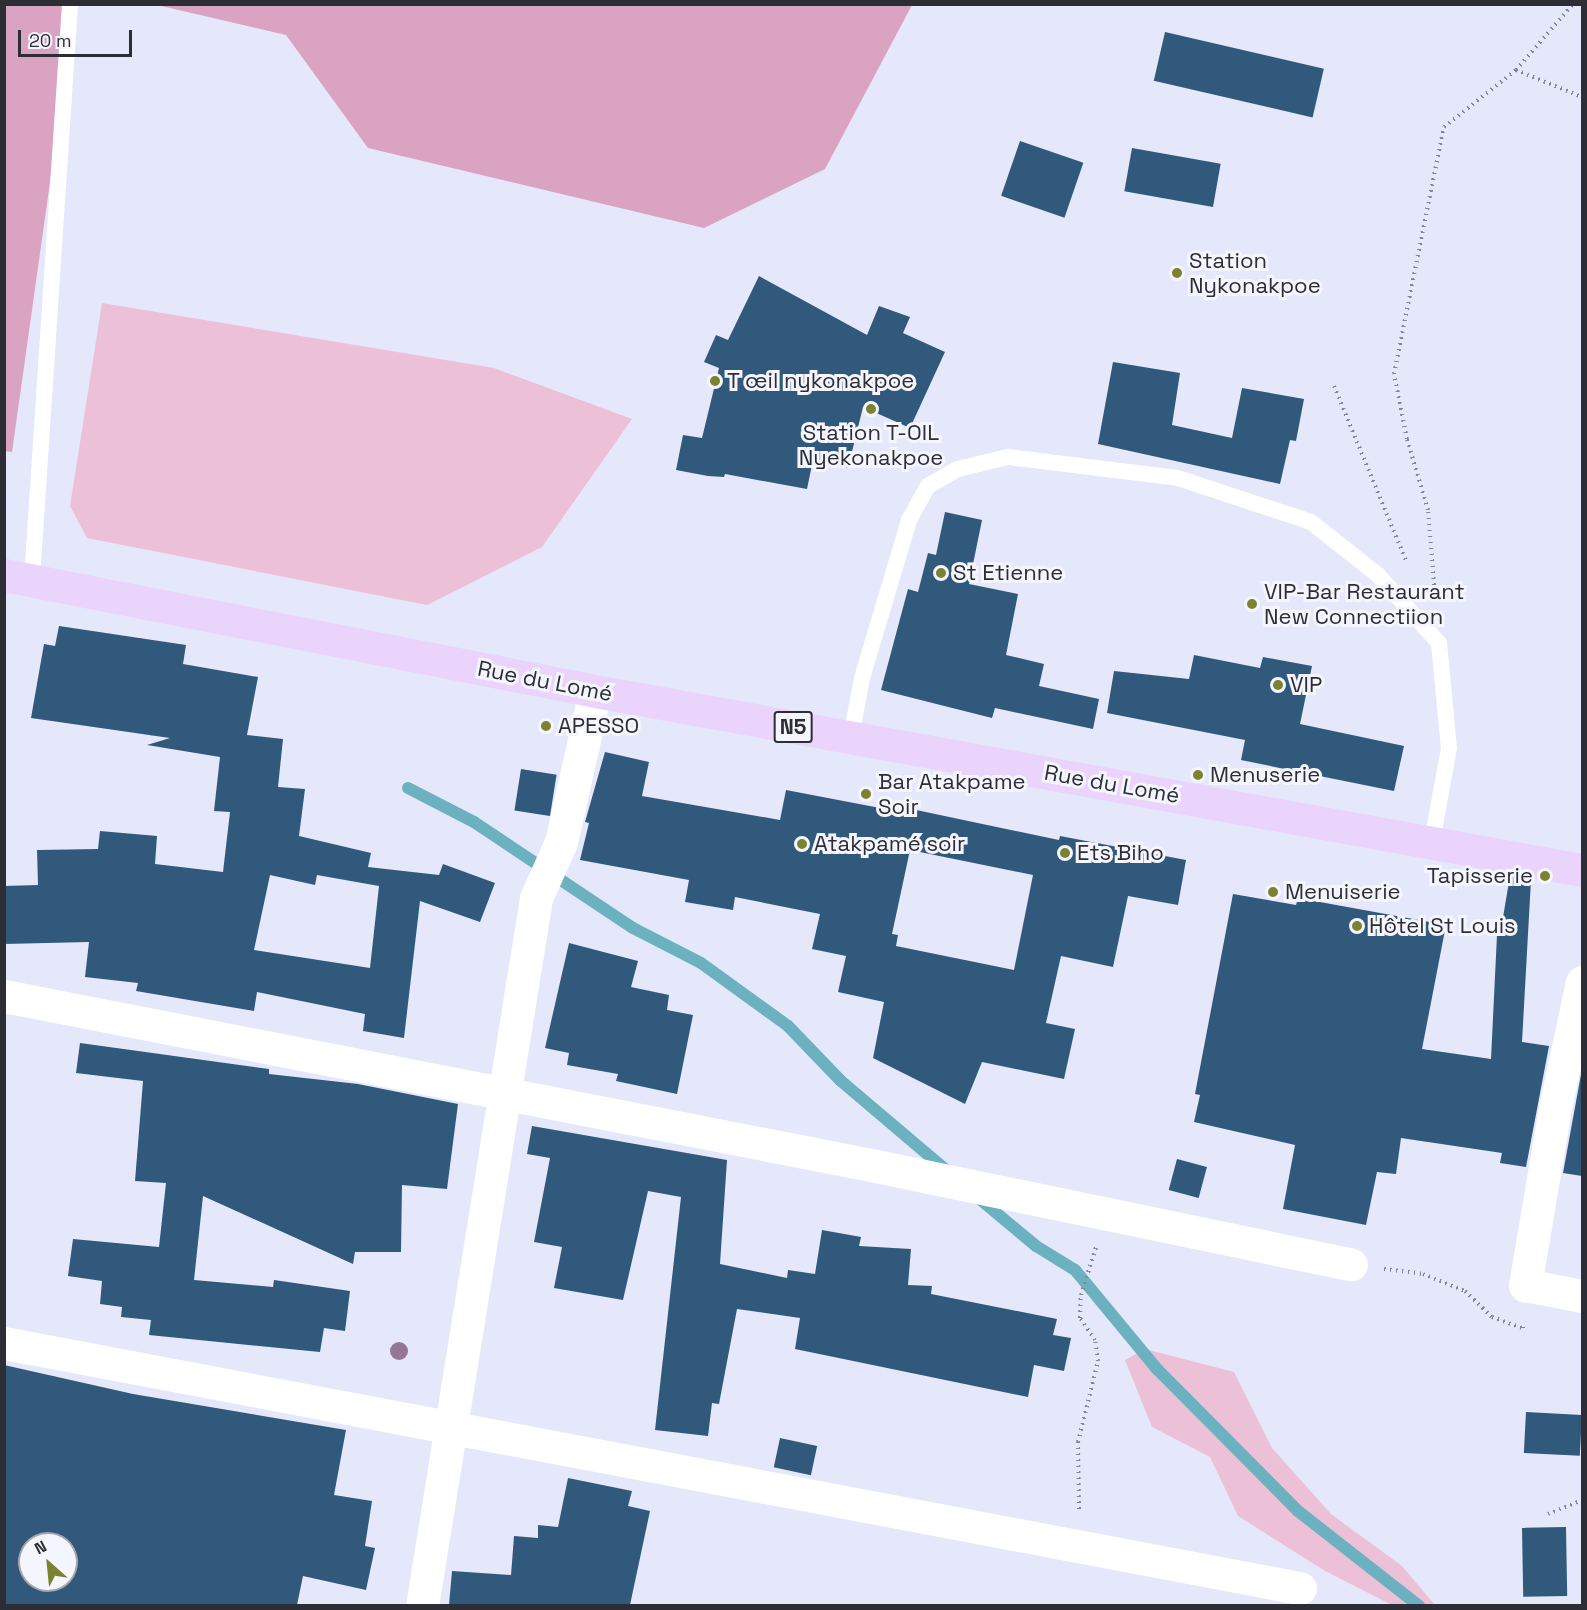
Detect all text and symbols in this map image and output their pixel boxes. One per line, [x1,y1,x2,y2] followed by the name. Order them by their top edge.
[21,18,135,56] scale bar
[29,29,72,52] text: 20 m
[1189,247,1321,298] place label: Station Nykonakpoe
[1170,266,1184,280] marker: Station Nykonakpoe
[727,368,915,394] place label: T œil nykonakpoe
[708,374,722,388] marker: T œil nykonakpoe
[864,402,878,416] marker: Station T-OIL Nyekonakpoe
[799,419,943,470] place label: Station T-OIL Nyekonakpoe
[953,560,1063,586] place label: St Etienne
[934,566,948,580] marker: St Etienne
[1264,578,1465,630] place label: VIP-Bar Restaurant New Connectiion
[1245,597,1259,611] marker: VIP-Bar Restaurant New Connectiion
[475,655,615,707] street label: Rue du Lomé
[1290,672,1322,698] place label: VIP
[1271,678,1285,692] marker: VIP
[774,709,812,745] road number: N5
[558,713,639,739] place label: APESSO
[539,719,553,733] marker: APESSO
[1042,759,1182,809] street label: Rue du Lomé
[1210,762,1320,788] place label: Menuserie
[878,768,1026,819] place label: Bar Atakpame Soir
[1191,768,1205,782] marker: Menuserie
[859,787,873,801] marker: Bar Atakpame Soir
[814,831,965,857] place label: Atakpamé soir
[795,837,809,851] marker: Atakpamé soir
[1077,840,1164,866] place label: Ets Biho
[1058,846,1072,860] marker: Ets Biho
[1427,863,1533,889] place label: Tapisserie
[1538,869,1552,883] marker: Tapisserie
[1285,879,1401,905] place label: Menuiserie
[1266,885,1280,899] marker: Menuiserie
[1369,913,1516,939] place label: Hôtel St Louis
[1350,919,1364,933] marker: Hôtel St Louis
[18,1532,78,1592] north arrow
[31,1536,50,1559] text: N

